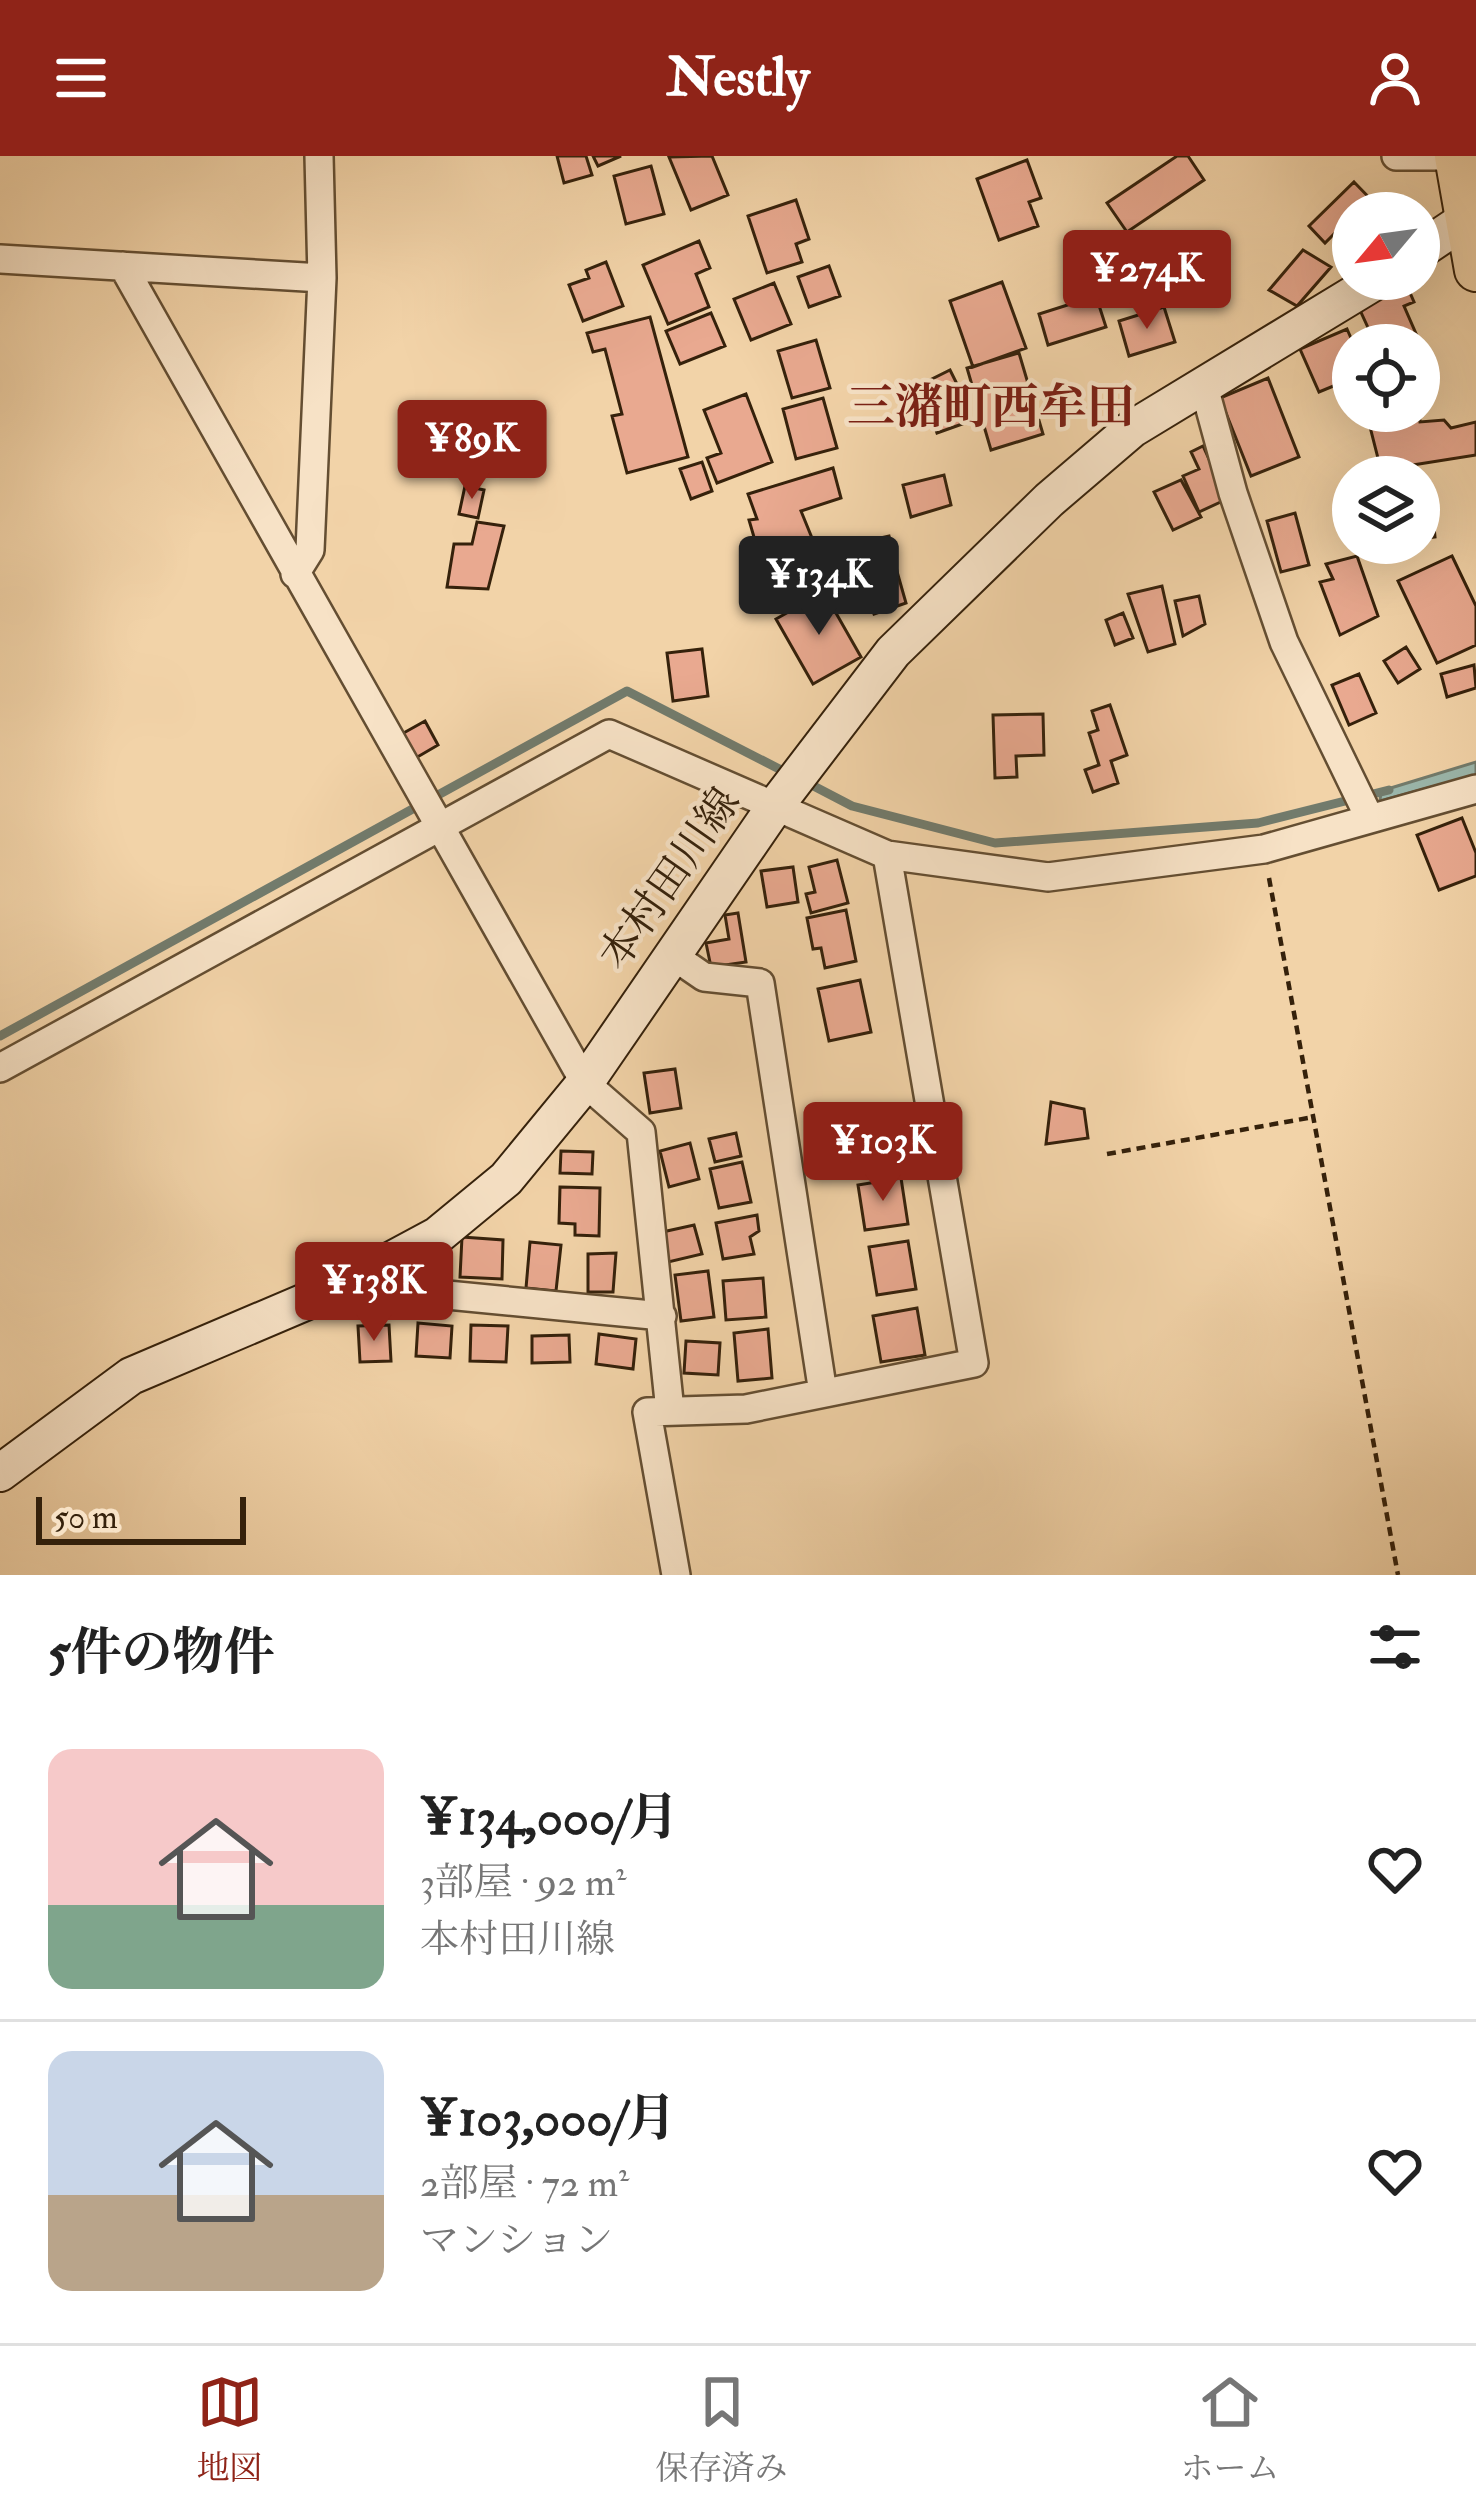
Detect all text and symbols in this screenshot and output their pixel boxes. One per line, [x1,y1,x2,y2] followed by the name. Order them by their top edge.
[666,44,810,112] text: Nestly
[48,45,114,111] icon: menu
[1362,45,1428,111] icon: person
[1332,192,1440,300] north arrow
[1332,192,1440,564] map controls
[1063,230,1231,332] pin: ¥274K
[1090,244,1204,293] text: ¥274K
[1332,324,1440,432] button: locate
[847,378,1135,438] district label: 三潴町西牟田
[401,400,543,502] pin: ¥89K
[425,414,519,463] text: ¥89K
[1332,456,1440,564] button: layers
[735,536,903,638] pin: ¥134K
[766,550,872,599] text: ¥134K
[588,778,752,980] street label: 本村田川線
[799,1102,967,1204] pin: ¥103K
[830,1116,936,1165] text: ¥103K
[290,1242,458,1344] pin: ¥138K
[322,1256,426,1305] text: ¥138K
[36,1491,246,1544] scale bar
[54,1497,118,1538] text: 50 m
[1362,1614,1428,1680] icon: filters
[48,1621,274,1685] text: 5件の物件
[420,1786,679,1850] text: ¥134,000/月
[144,1797,288,1941] icon: home
[1362,1836,1428,1902] icon: heart
[420,1858,626,1907] text: 3部屋 · 92 m²
[420,1915,615,1964] text: 本村田川線
[420,2087,677,2151] text: ¥103,000/月
[144,2099,288,2243] icon: home
[1362,2138,1428,2204] icon: heart
[420,2159,629,2208] text: 2部屋 · 72 m²
[420,2216,613,2265] text: マンション
[197,2369,263,2489] tab: 地図
[656,2369,788,2489] tab: 保存済み
[1181,2369,1280,2489] tab: ホーム

